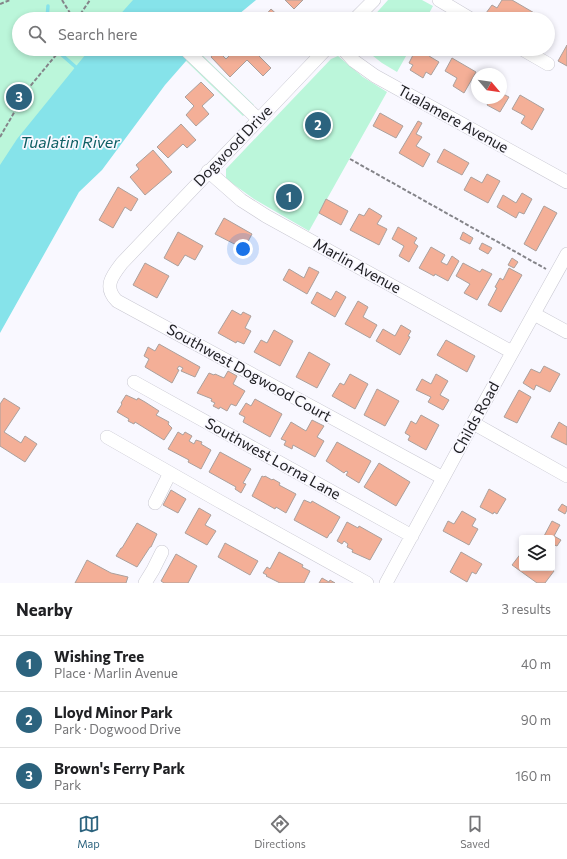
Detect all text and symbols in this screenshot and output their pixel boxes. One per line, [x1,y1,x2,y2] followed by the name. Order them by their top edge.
[12,12,555,56] search box
[26,23,48,45] icon: search
[58,25,137,43] text: Search here
[471,68,507,104] north arrow
[395,80,512,156] street label: Tualamere Avenue
[6,82,32,112] pin: 3
[189,101,275,190] street label: Dogwood Drive
[305,110,331,140] pin: 2
[20,132,120,151] water label: Tualatin River
[276,182,302,212] pin: 1
[311,234,404,297] street label: Marlin Avenue
[233,239,253,259] your location
[164,319,335,425] street label: Southwest Dogwood Court
[448,378,502,457] street label: Childs Road
[203,413,344,503] street label: Southwest Lorna Lane
[519,535,555,571] map controls
[519,535,555,571] button: layers
[16,599,73,620] text: Nearby
[502,601,551,617] text: 3 results
[54,647,144,665] text: Wishing Tree
[26,656,32,672] text: 1
[521,656,551,672] text: 40 m
[54,665,178,681] text: Place · Marlin Avenue
[54,703,173,721] text: Lloyd Minor Park
[25,712,33,728] text: 2
[521,712,551,728] text: 90 m
[54,721,181,737] text: Park · Dogwood Drive
[54,759,185,777] text: Brown's Ferry Park
[25,768,33,784] text: 3
[515,768,551,784] text: 160 m
[54,777,81,793] text: Park
[77,813,100,850] tab: Map
[254,813,306,850] tab: Directions
[460,813,490,850] tab: Saved

